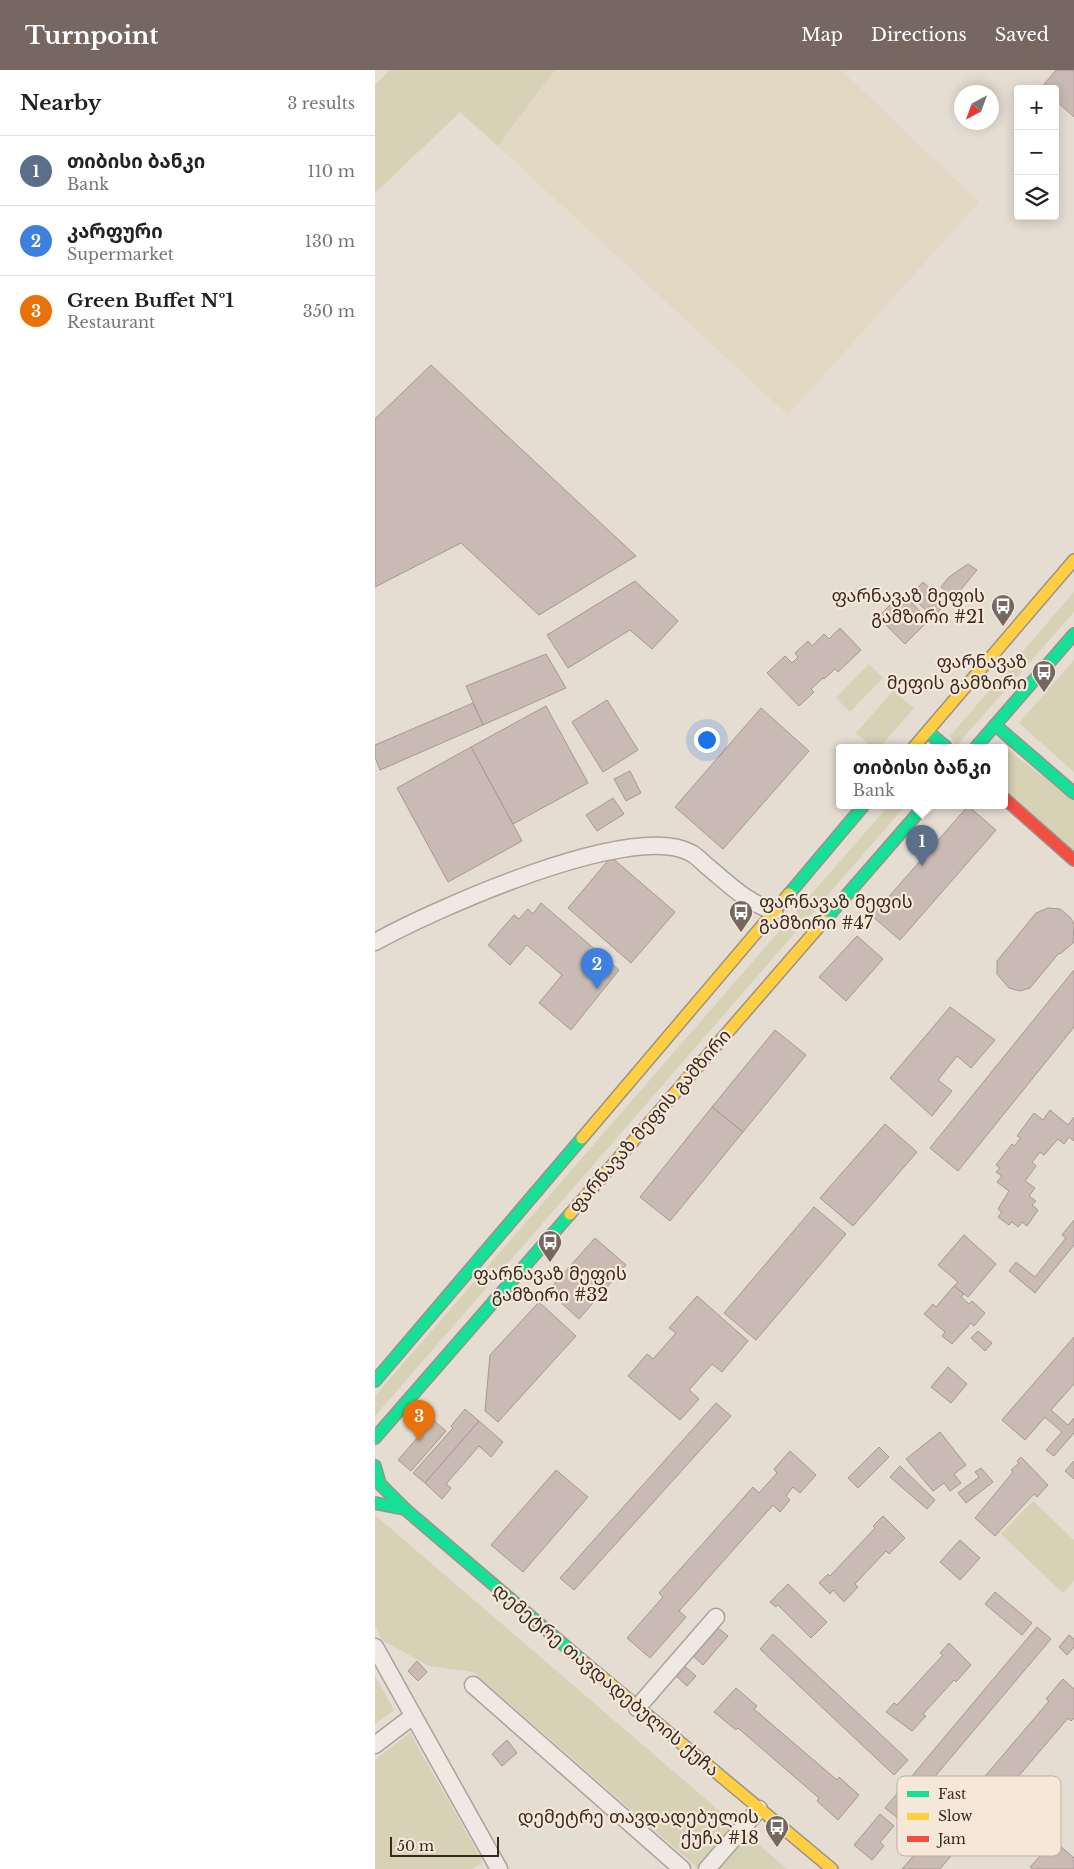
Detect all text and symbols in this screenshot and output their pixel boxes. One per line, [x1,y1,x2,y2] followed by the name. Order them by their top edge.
[25,21,158,50] text: Turnpoint
[801,24,843,46] text: Map
[871,24,967,46] text: Directions
[995,24,1049,46] text: Saved
[954,85,999,130] north arrow
[1014,85,1059,220] map controls
[1014,85,1059,130] button: +
[20,90,101,116] text: Nearby
[287,93,355,113] text: 3 results
[1014,130,1059,175] button: −
[67,150,205,173] text: თიბისი ბანკი
[33,161,39,181] text: 1
[308,161,355,181] text: 110 m
[67,174,109,194] text: Bank
[1014,175,1059,220] button: layers
[67,220,163,243] text: კარფური
[31,231,41,251] text: 2
[305,231,355,251] text: 130 m
[67,244,174,264] text: Supermarket
[67,289,234,312] text: Green Buffet №1
[31,301,41,321] text: 3
[303,301,355,321] text: 350 m
[67,312,155,332] text: Restaurant
[831,585,985,628] place label: ფარნავაზ მეფის გამზირი #21
[990,593,1016,627] bus stop icon: ფარნავაზ მეფის გამზირი #21
[887,651,1027,694] place label: ფარნავაზ მეფის გამზირი
[1031,659,1057,693] bus stop icon: ფარნავაზ მეფის გამზირი
[694,727,720,753] your location
[836,744,1008,809] popup
[853,756,991,779] text: თიბისი ბანკი
[853,780,895,800] text: Bank
[906,825,938,866] pin: 1
[759,891,913,934] place label: ფარნავაზ მეფის გამზირი #47
[728,899,754,933] bus stop icon: ფარნავაზ მეფის გამზირი #47
[581,948,613,989] pin: 2
[564,1025,736,1217] street label: ფარნავაზ მეფის გამზირი
[537,1229,563,1263] bus stop icon: ფარნავაზ მეფის გამზირი #32
[473,1263,627,1306] place label: ფარნავაზ მეფის გამზირი #32
[403,1400,435,1441] pin: 3
[488,1579,724,1781] street label: დემეტრე თავდადებულის ქუჩა
[897,1776,1061,1856] legend
[938,1785,967,1803] text: Fast
[518,1806,759,1849] place label: დემეტრე თავდადებულის ქუჩა #18
[938,1807,972,1825] text: Slow
[764,1814,790,1848] bus stop icon: დემეტრე თავდადებულის ქუჩა #18
[936,1830,966,1848] text: Jam
[390,1834,499,1857] scale bar
[397,1837,434,1855] text: 50 m

